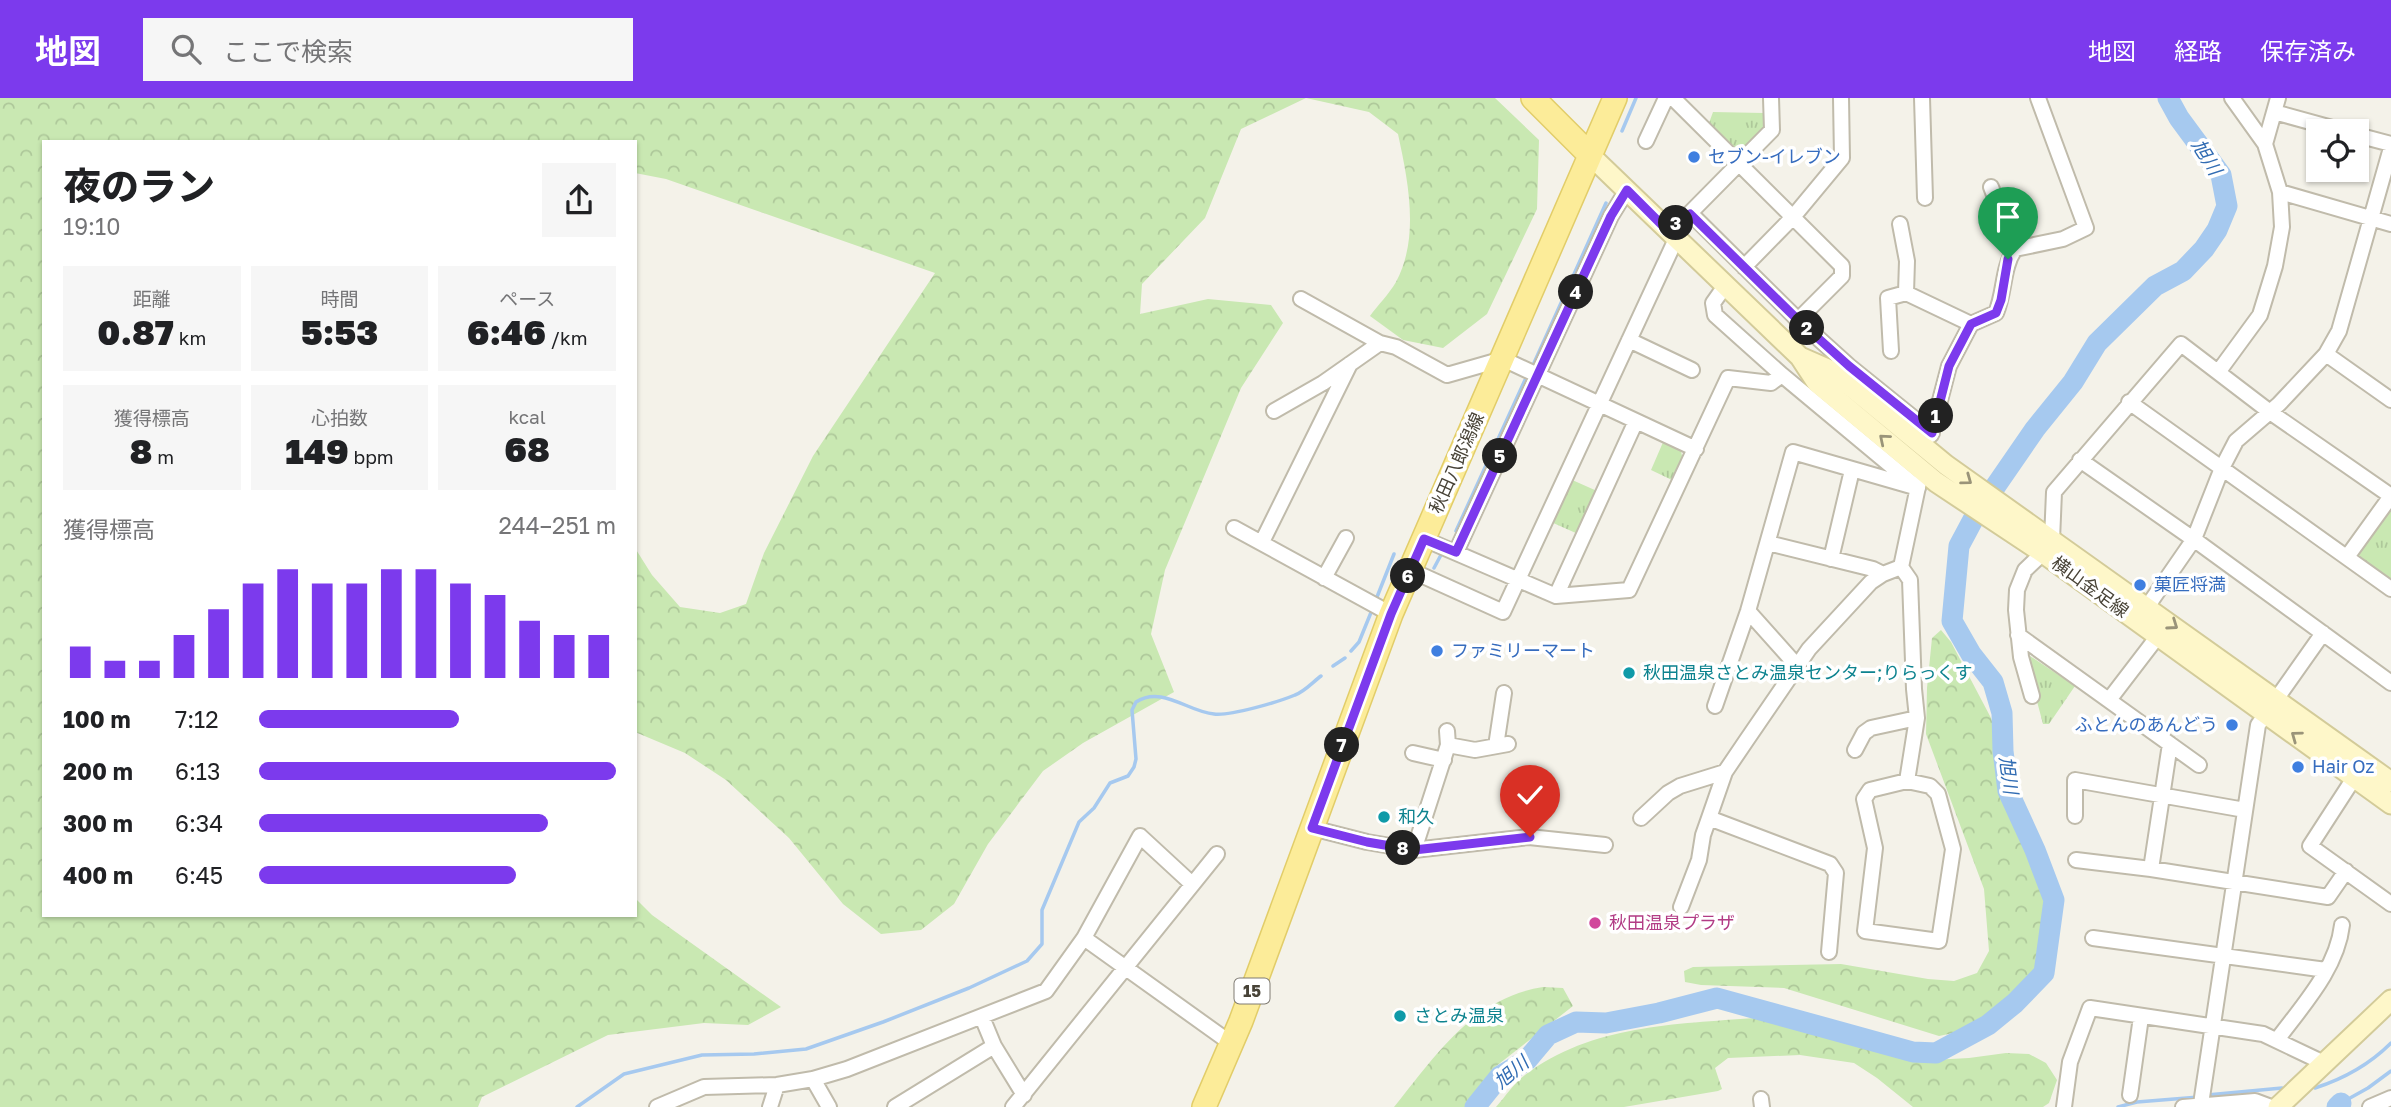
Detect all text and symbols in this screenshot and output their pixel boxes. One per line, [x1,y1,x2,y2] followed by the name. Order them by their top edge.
[143,18,633,81] search box
[167,30,205,68] icon: search
[35,31,101,70] text: 地図
[223,36,353,67] text: ここで検索
[2088,36,2136,65] text: 地図
[2174,36,2222,65] text: 経路
[2260,36,2356,65] text: 保存済み
[2306,119,2369,182] map controls
[2306,119,2369,182] button: locate
[2188,135,2228,181] water label: 旭川
[1708,145,1841,167] place label: セブン-イレブン
[1686,149,1702,165] marker: セブン-イレブン
[63,163,215,208] text: 夜のラン
[542,163,616,237] button: share
[1978,187,2038,259] pin
[1989,198,2027,236] icon: arrive
[1658,206,1694,240] pin: 3
[1670,211,1681,234] text: 3
[63,212,120,240] text: 19:10
[1558,274,1594,310] pin: 4
[1570,280,1581,303] text: 4
[133,287,171,310] text: 距離
[320,287,359,310] text: 時間
[499,287,555,310] text: ペース
[1790,310,1825,345] pin: 2
[97,311,174,353] text: 0.87
[301,311,378,353] text: 5:53
[467,311,546,353] text: 6:46
[1801,316,1812,339] text: 2
[174,326,206,349] text: km
[546,326,588,349] text: /km
[1918,398,1954,434] pin: 1
[1931,404,1940,427] text: 1
[508,405,546,428] text: kcal
[114,406,190,429] text: 獲得標高
[311,406,368,429] text: 心拍数
[1424,409,1488,516] street label: 秋田八郎潟線
[504,428,550,470] text: 68
[130,430,153,472] text: 8
[285,430,349,472] text: 149
[1879,434,1891,447] one-way arrow
[1482,438,1518,474] pin: 5
[1494,444,1505,467] text: 5
[153,445,174,468] text: m
[349,445,394,468] text: bpm
[1959,472,1972,484] one-way arrow
[498,511,616,539] text: 244–251 m
[63,515,155,543] text: 獲得標高
[2048,551,2133,622] street label: 横山金足線
[1390,559,1426,594] pin: 6
[1401,564,1414,587] text: 6
[2154,573,2226,595] place label: 菓匠将満
[2132,577,2148,593] marker: 菓匠将満
[2165,617,2178,630] one-way arrow
[1451,639,1595,661] place label: ファミリーマート
[1429,643,1445,659] marker: ファミリーマート
[1643,661,1972,683] place label: 秋田温泉さとみ温泉センター;りらっくす
[1621,665,1637,681] marker: 秋田温泉さとみ温泉センター;りらっくす
[63,705,131,733] text: 100 m
[175,705,219,733] text: 7:12
[2075,713,2218,735] place label: ふとんのあんどう
[2224,717,2240,733] marker: ふとんのあんどう
[1324,728,1360,762] pin: 7
[2291,732,2304,744] one-way arrow
[1336,733,1347,756] text: 7
[1995,755,2024,797] water label: 旭川
[2312,755,2375,777] place label: Hair Oz
[63,757,133,785] text: 200 m
[175,757,220,785] text: 6:13
[2290,759,2306,775] marker: Hair Oz
[1500,765,1560,837] pin
[1511,776,1549,814] icon: check
[1398,805,1434,827] place label: 和久
[63,809,133,837] text: 300 m
[175,809,223,837] text: 6:34
[1376,809,1392,825] marker: 和久
[1386,830,1420,866] pin: 8
[1396,836,1409,859] text: 8
[63,861,133,889] text: 400 m
[175,861,223,889] text: 6:45
[1609,911,1735,933] place label: 秋田温泉プラザ
[1587,915,1603,931] marker: 秋田温泉プラザ
[1234,978,1270,1004] road number: 15
[1414,1004,1504,1026] place label: さとみ温泉
[1392,1008,1408,1024] marker: さとみ温泉
[1489,1049,1534,1093] water label: 旭川

